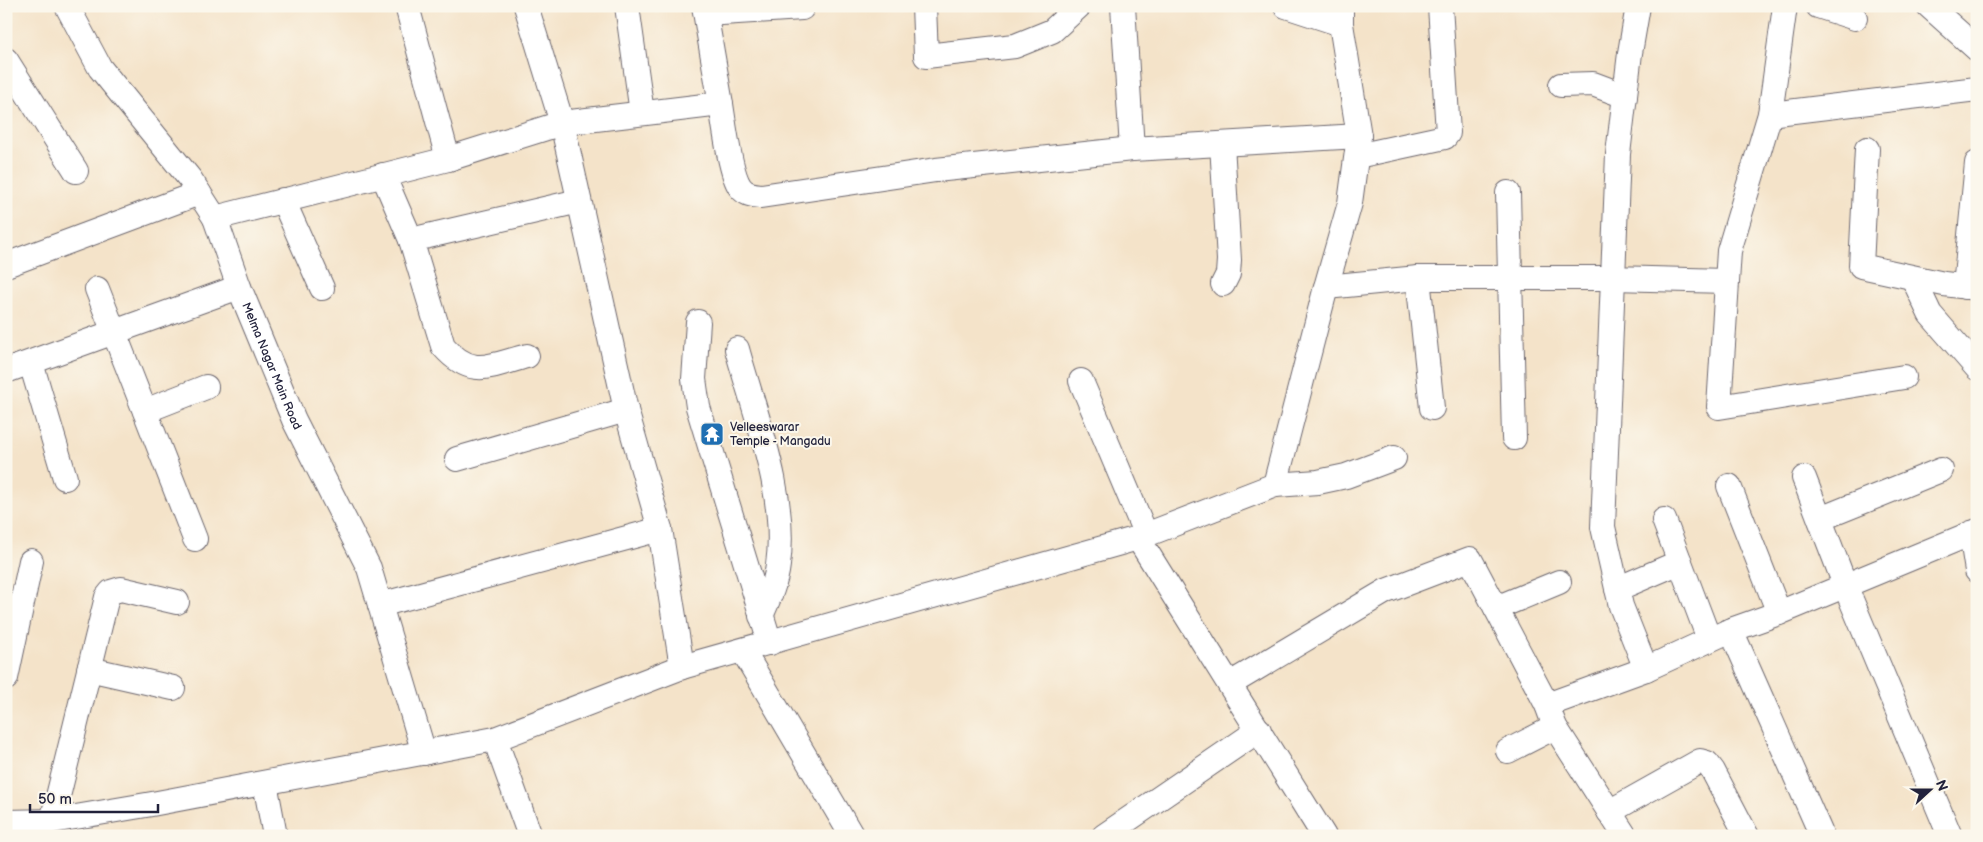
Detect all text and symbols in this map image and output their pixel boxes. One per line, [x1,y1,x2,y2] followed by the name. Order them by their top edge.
[239,300,305,432] street label: Melma Nagar Main Road
[730,420,831,449] place label: Velleeswarar Temple - Mangadu
[699,421,725,447] temple icon: Velleeswarar Temple - Mangadu
[1906,764,1956,814] north arrow
[1932,778,1951,793] text: N
[30,782,158,814] scale bar
[38,790,72,809] text: 50 m

